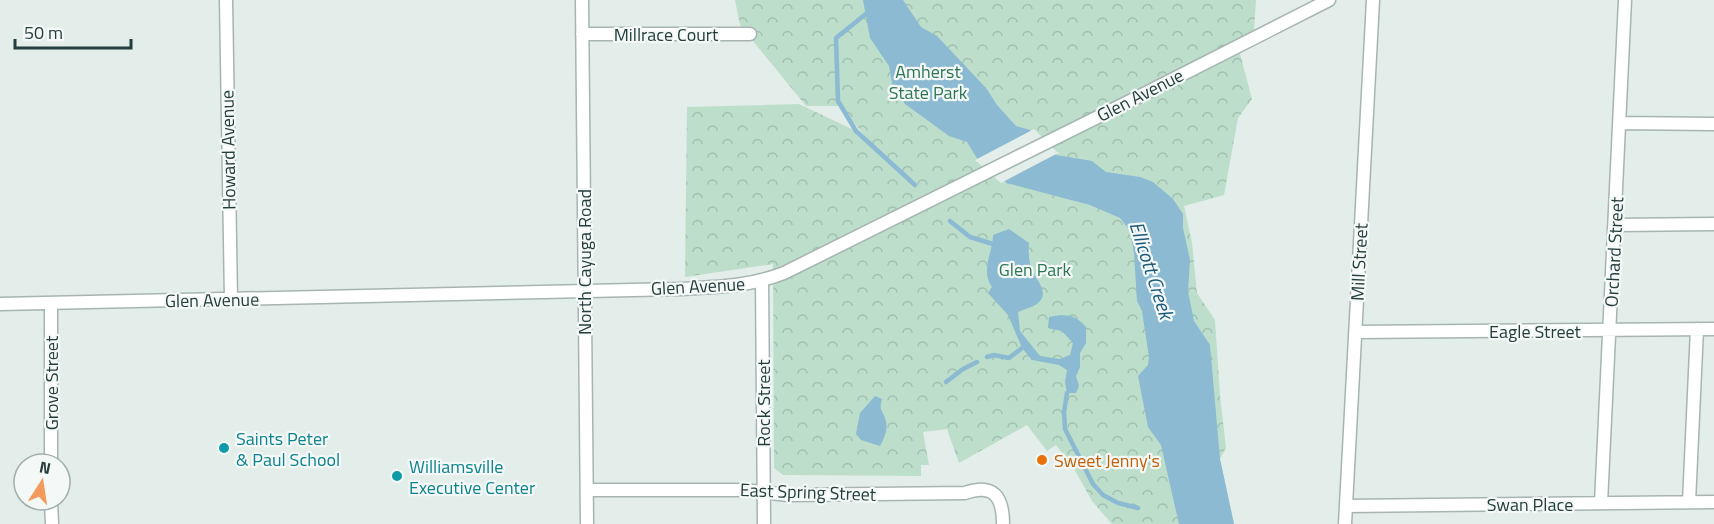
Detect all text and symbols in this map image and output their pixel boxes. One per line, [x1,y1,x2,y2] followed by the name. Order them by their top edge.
[15,12,130,50] scale bar
[24,19,63,46] text: 50 m
[614,21,719,48] street label: Millrace Court
[889,58,968,106] park label: Amherst State Park
[1092,62,1188,128] street label: Glen Avenue
[213,90,243,210] street label: Howard Avenue
[571,189,598,335] street label: North Cayuga Road
[1598,196,1630,308] street label: Orchard Street
[1122,217,1183,325] water label: Ellicott Creek
[1343,222,1375,302] street label: Mill Street
[999,256,1072,283] park label: Glen Park
[650,270,746,302] street label: Glen Avenue
[165,286,259,314] street label: Glen Avenue
[1489,318,1582,345] street label: Eagle Street
[38,335,65,430] street label: Grove Street
[750,359,777,447] street label: Rock Street
[236,425,340,473] place label: Saints Peter & Paul School
[217,441,231,455] marker: Saints Peter & Paul School
[1054,447,1160,474] place label: Sweet Jenny's
[12,452,72,512] north arrow
[409,453,535,501] place label: Williamsville Executive Center
[1035,453,1049,467] marker: Sweet Jenny's
[37,454,53,480] text: N
[390,469,404,483] marker: Williamsville Executive Center
[739,476,877,508] street label: East Spring Street
[1487,491,1573,518] street label: Swan Place

